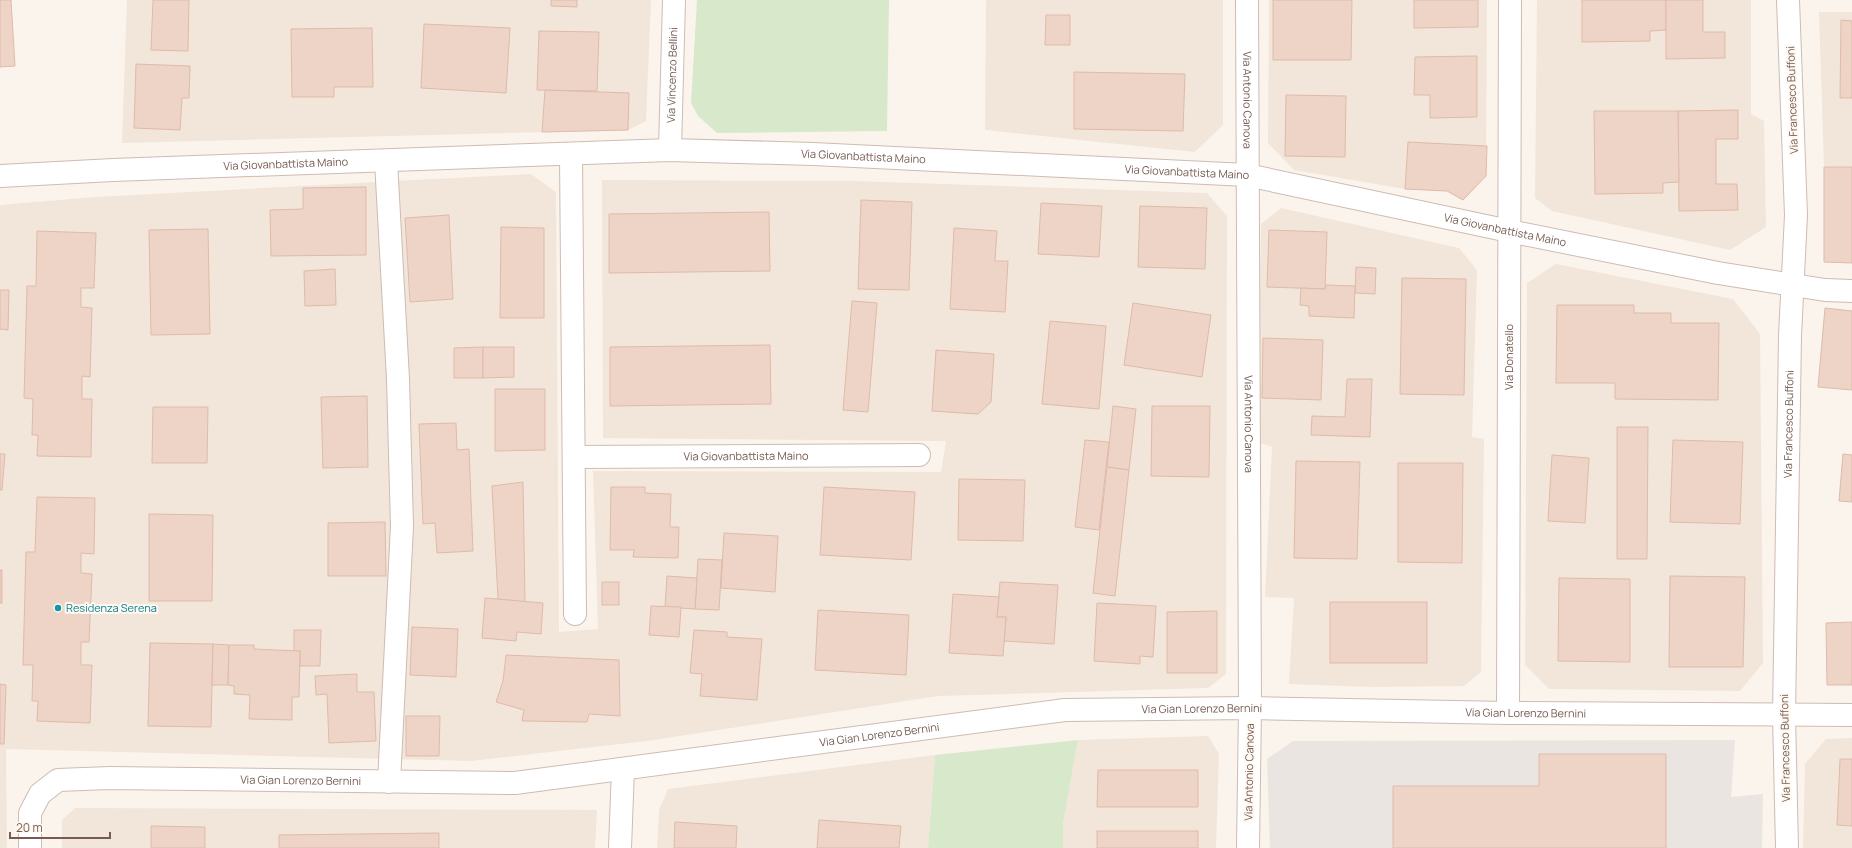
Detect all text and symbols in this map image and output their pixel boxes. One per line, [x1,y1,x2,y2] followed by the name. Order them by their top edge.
[663,27,680,123] street label: Via Vincenzo Bellini
[1782,46,1801,154] street label: Via Francesco Buffoni
[1240,51,1256,149] street label: Via Antonio Canova
[801,146,927,166] street label: Via Giovanbattista Maino
[223,154,349,173] street label: Via Giovanbattista Maino
[1124,161,1250,182] street label: Via Giovanbattista Maino
[1443,209,1568,249] street label: Via Giovanbattista Maino
[1501,323,1516,390] street label: Via Donatello
[1780,370,1796,478] street label: Via Francesco Buffoni
[1242,375,1257,473] street label: Via Antonio Canova
[684,448,809,463] street label: Via Giovanbattista Maino
[66,600,157,615] place label: Residenza Serena
[53,603,63,613] marker: Residenza Serena
[1776,694,1793,802] street label: Via Francesco Buffoni
[1141,700,1262,716] street label: Via Gian Lorenzo Bernini
[1465,704,1586,720] street label: Via Gian Lorenzo Bernini
[818,719,940,750] street label: Via Gian Lorenzo Bernini
[1240,723,1257,821] street label: Via Antonio Canova
[240,772,361,788] street label: Via Gian Lorenzo Bernini
[10,814,110,840] scale bar
[16,819,43,836] text: 20 m

